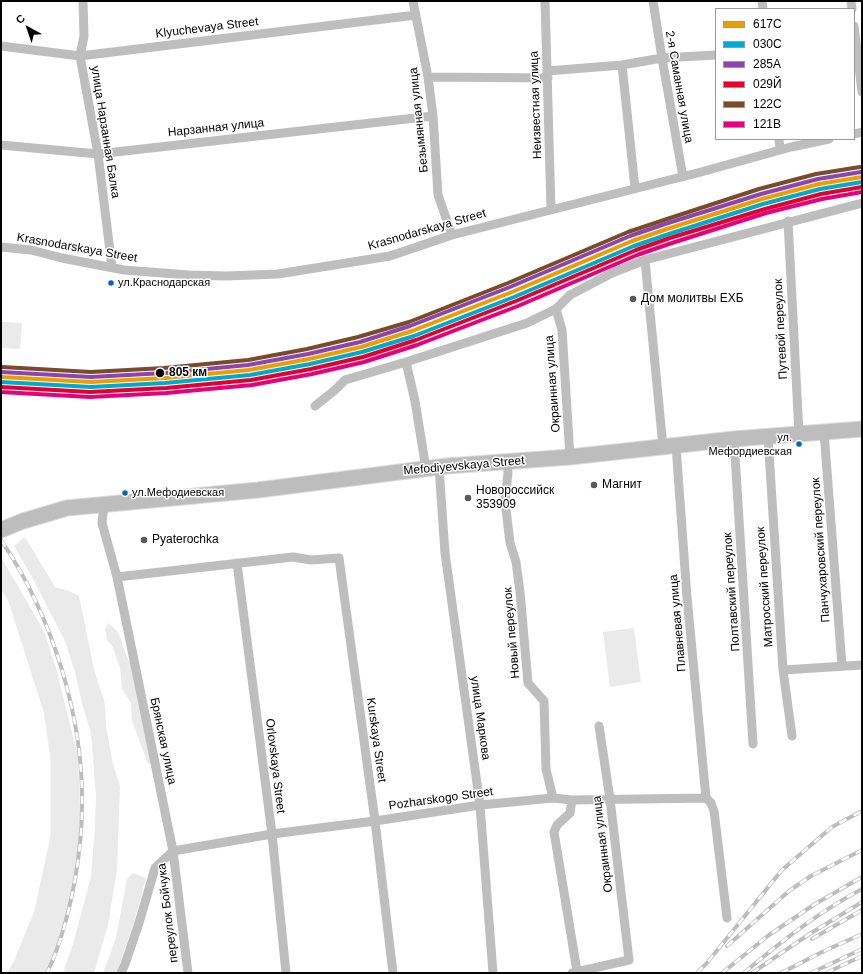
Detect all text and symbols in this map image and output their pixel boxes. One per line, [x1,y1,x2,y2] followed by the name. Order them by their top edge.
[8,8,48,48] north arrow
[715,8,855,140] legend
[13,12,27,26] text: С
[155,15,259,41] street label: Klyuchevaya Street
[753,17,782,31] text: 617C
[662,30,696,144] street label: 2-я Саманная улица
[753,37,782,51] text: 030C
[527,51,545,159] street label: Неизвестная улица
[753,57,781,71] text: 285А
[87,65,123,199] street label: улица Нарзанная Балка
[406,67,432,173] street label: Безымянная улица
[753,77,782,91] text: 029Й
[753,97,782,111] text: 122С
[167,116,265,140] street label: Нарзанная улица
[753,117,781,131] text: 121В
[366,206,488,254] street label: Krasnodarskaya Street
[16,230,138,266] street label: Krasnodarskaya Street
[118,276,210,290] place label: ул.Краснодарская
[106,278,116,288] marker: ул.Краснодарская
[771,278,791,380] street label: Путевой переулок
[641,292,744,306] place label: Дом молитвы ЕХБ
[628,294,638,304] marker: Дом молитвы ЕХБ
[542,335,564,433] street label: Окраинная улица
[169,366,207,380] place label: 805 км
[154,367,166,379] marker: 805 км
[709,431,792,457] place label: ул. Мефордиевская
[794,439,804,449] marker: ул. Мефордиевская
[403,454,525,478] street label: Mefodiyevskaya Street
[809,477,833,623] street label: Панчухаровский переулок
[602,478,642,492] place label: Магнит
[589,480,599,490] marker: Магнит
[476,484,554,512] place label: Новороссийск 353909
[132,486,224,500] place label: ул.Мефодиевская
[120,488,130,498] marker: ул.Мефодиевская
[463,493,473,503] marker: Новороссийск 353909
[754,526,776,648] street label: Матросский переулок
[721,532,743,652] street label: Полтавский переулок
[152,533,219,547] place label: Pyaterochka
[139,535,149,545] marker: Pyaterochka
[667,574,689,672] street label: Плавневая улица
[501,587,523,679] street label: Новый переулок
[467,675,493,761] street label: улица Маркова
[147,696,179,786] street label: Брянская улица
[363,697,389,783] street label: Kurskaya Street
[262,718,288,814] street label: Orlovskaya Street
[388,785,494,813] street label: Pozharskogo Street
[590,795,616,893] street label: Окраинная улица
[155,862,181,964] street label: переулок Бойчука

